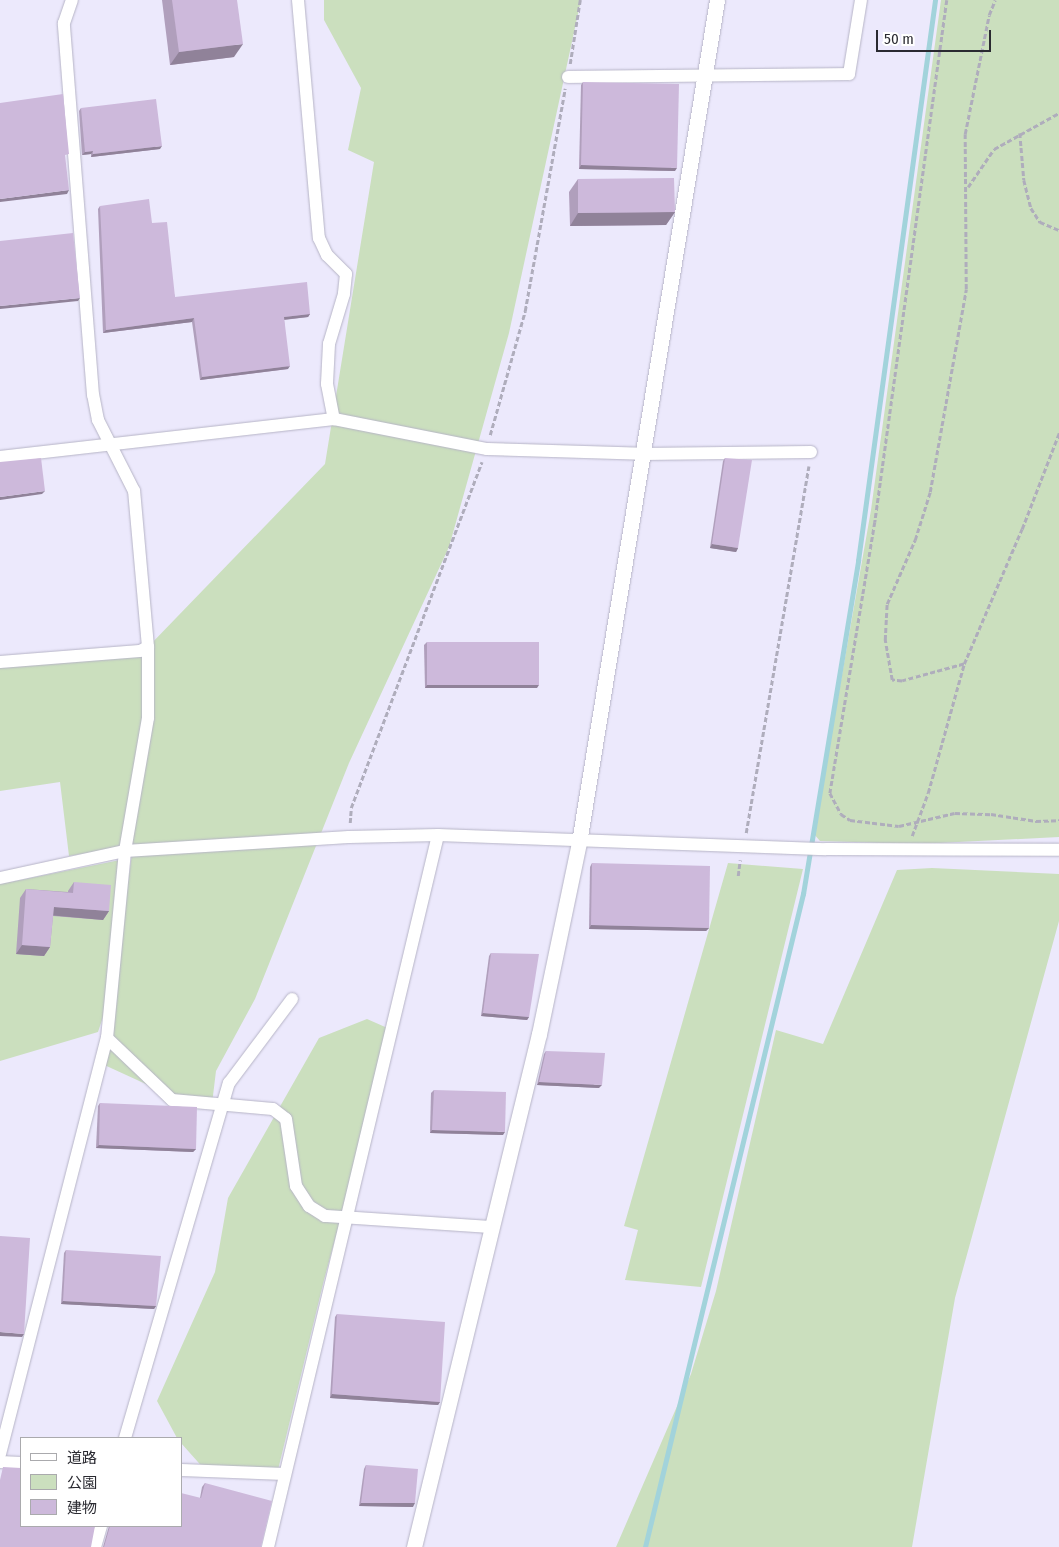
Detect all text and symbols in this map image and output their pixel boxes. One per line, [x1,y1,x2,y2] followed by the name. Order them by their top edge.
[879,20,994,52] scale bar
[884,30,914,48] text: 50 m
[20,1437,182,1527] legend
[67,1449,97,1467] text: 道路
[67,1474,97,1492] text: 公園
[67,1499,97,1517] text: 建物

